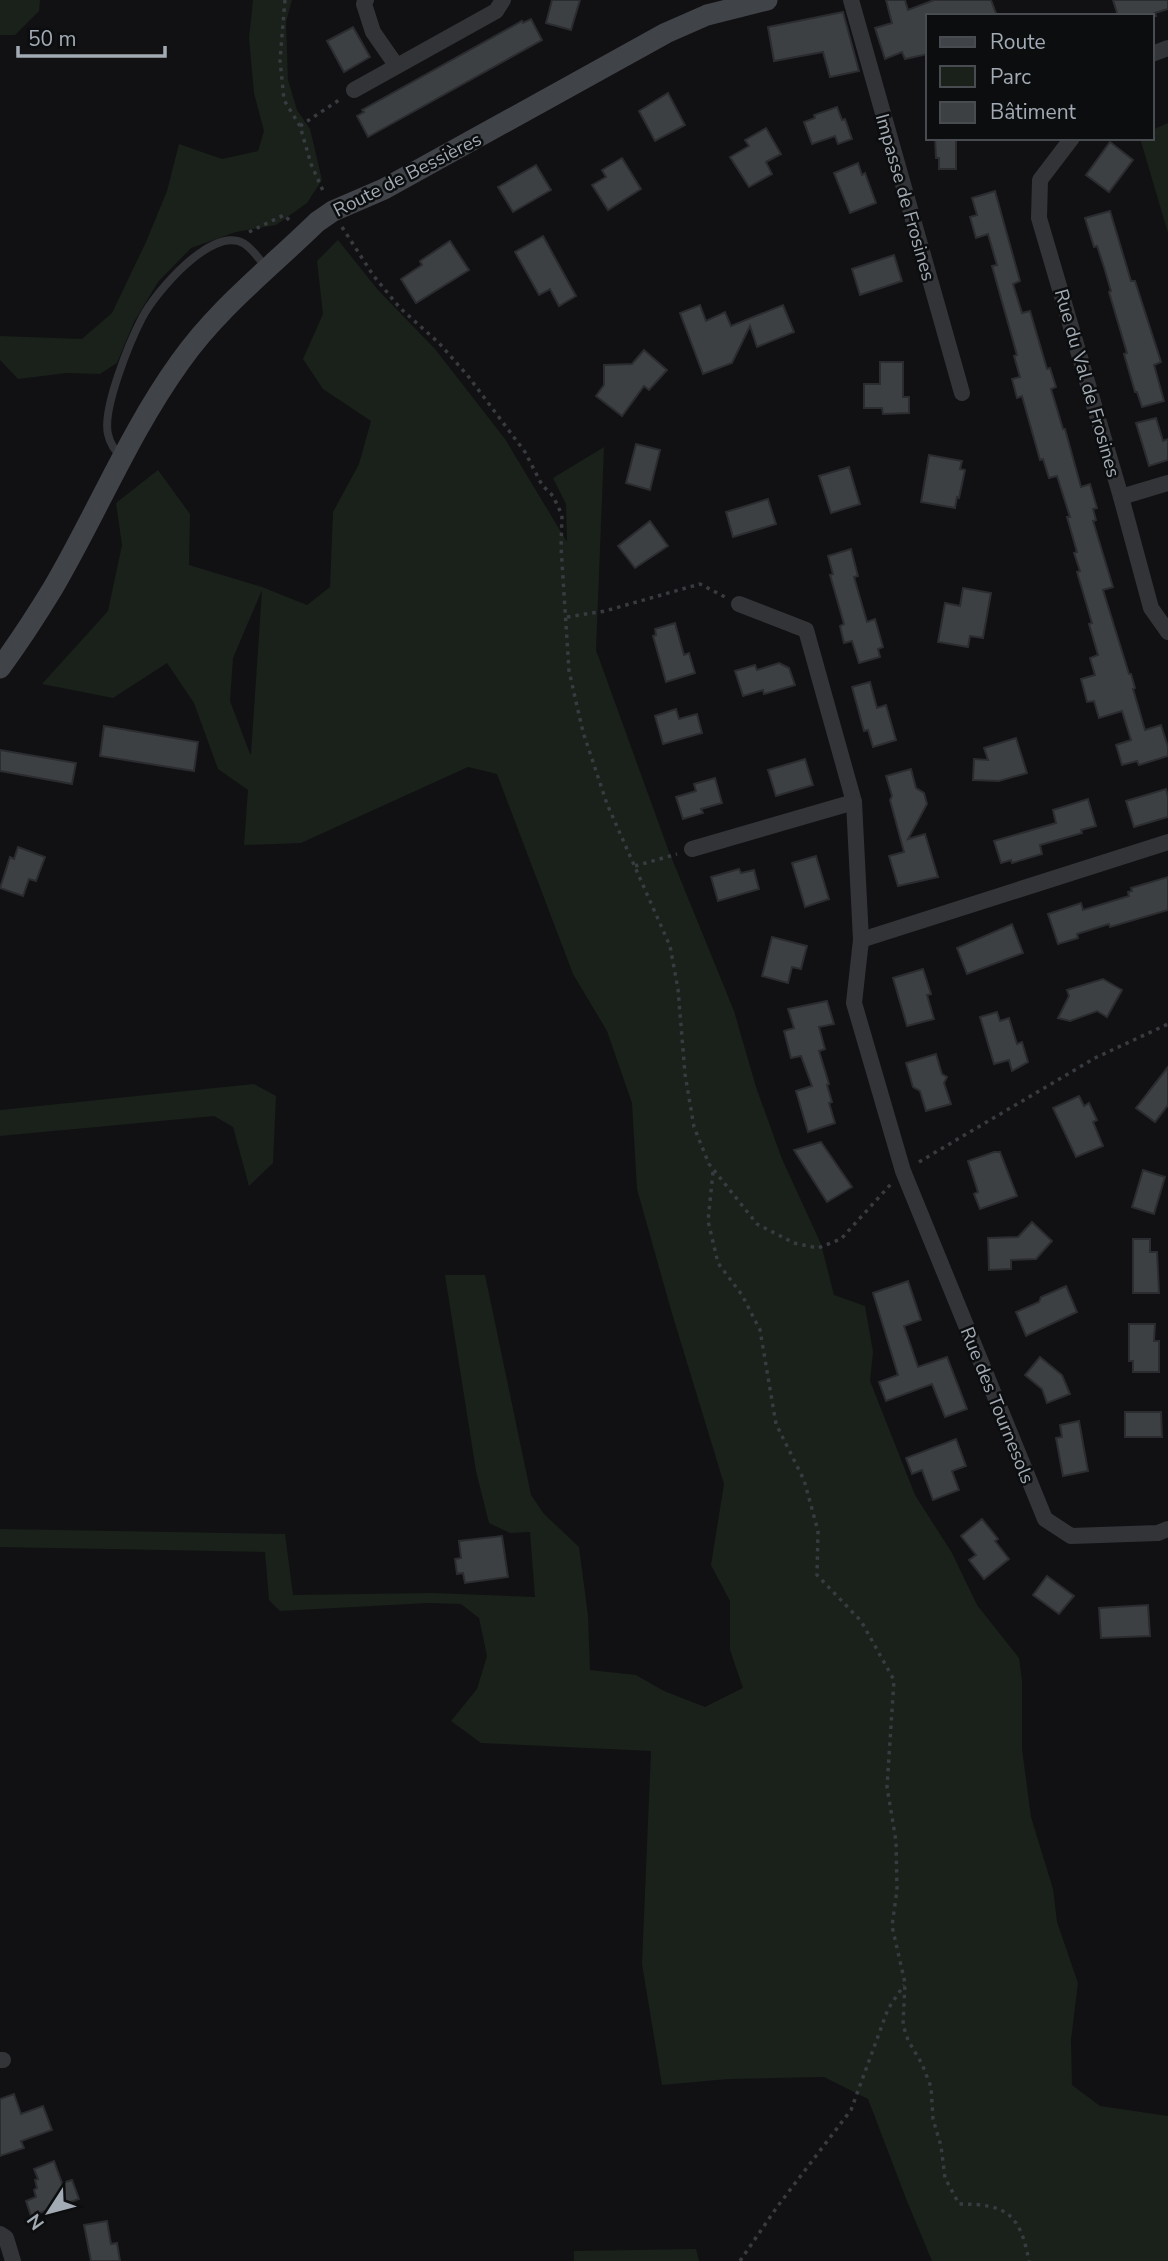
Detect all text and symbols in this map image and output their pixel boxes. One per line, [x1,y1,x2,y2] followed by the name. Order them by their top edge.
[18,14,164,58] scale bar
[926,14,1154,140] legend
[28,25,77,53] text: 50 m
[990,28,1046,56] text: Route
[990,63,1031,91] text: Parc
[990,98,1077,126] text: Bâtiment
[869,111,941,284] street label: Impasse de Frosines
[329,126,486,223] street label: Route de Bessières
[1048,286,1126,480] street label: Rue du Val de Frosines
[954,1323,1040,1488] street label: Rue des Tournesols
[14,2177,84,2247] north arrow
[21,2208,51,2235] text: N

